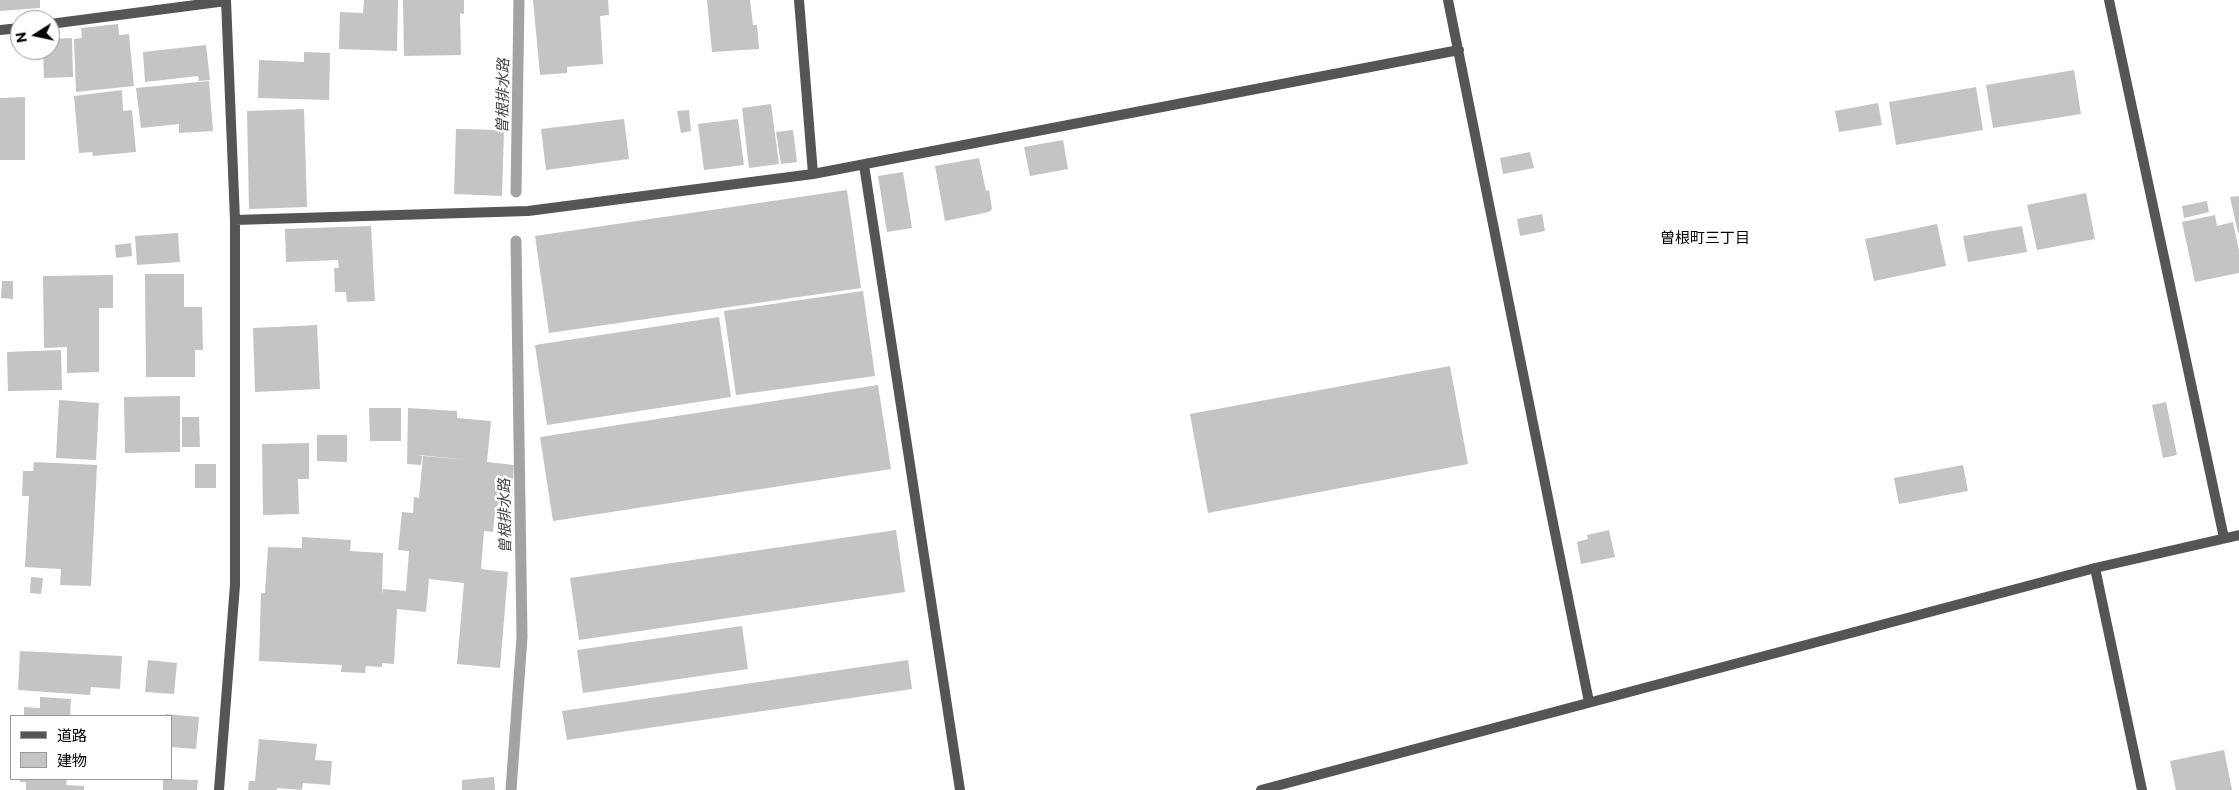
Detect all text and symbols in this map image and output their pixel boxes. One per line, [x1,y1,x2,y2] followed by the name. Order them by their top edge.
[10,10,60,60] north arrow
[11,31,30,44] text: N
[493,58,513,134] water label: 曽根排水路
[1660,229,1750,247] district label: 曽根町三丁目
[495,478,515,554] water label: 曽根排水路
[10,715,172,780] legend
[57,726,87,744] text: 道路
[57,751,87,769] text: 建物

